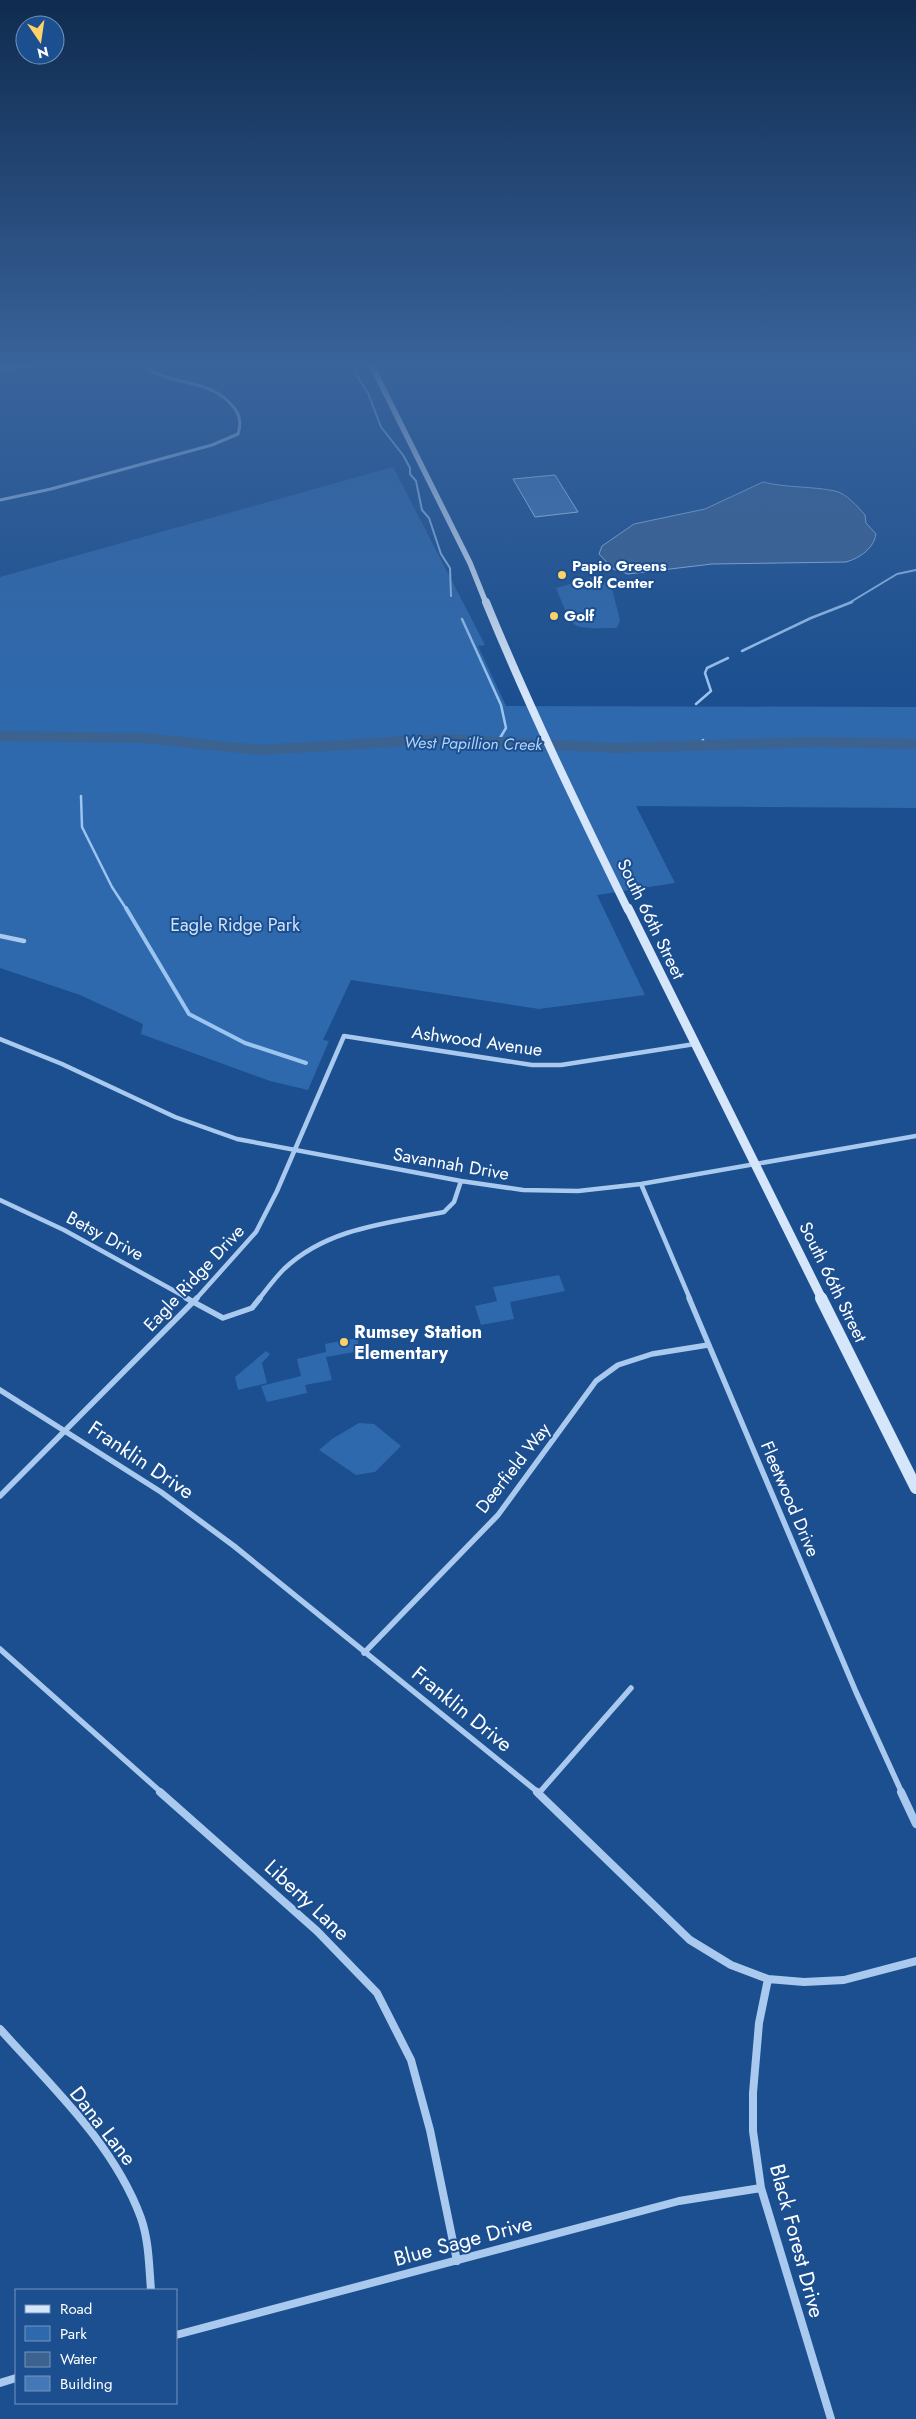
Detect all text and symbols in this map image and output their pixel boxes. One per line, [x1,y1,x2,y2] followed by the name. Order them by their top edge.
[15,15,65,65] north arrow
[35,42,51,64] text: N
[572,555,667,594] place label: Papio Greens Golf Center
[556,569,568,581] marker: Papio Greens Golf Center
[564,605,595,627] place label: Golf
[548,610,560,622] marker: Golf
[404,731,543,756] water label: West Papillion Creek
[611,854,692,984] street label: South 66th Street
[170,912,300,938] park label: Eagle Ridge Park
[410,1019,544,1063] street label: Ashwood Avenue
[391,1141,511,1187] street label: Savannah Drive
[62,1205,148,1267] street label: Betsy Drive
[793,1217,874,1347] street label: South 66th Street
[138,1219,250,1337] street label: Eagle Ridge Drive
[354,1319,482,1366] place label: Rumsey Station Elementary
[338,1336,350,1348] marker: Rumsey Station Elementary
[82,1413,200,1507] street label: Franklin Drive
[469,1417,557,1519] street label: Deerfield Way
[754,1437,826,1561] street label: Fleetwood Drive
[405,1659,519,1759] street label: Franklin Drive
[258,1853,356,1948] street label: Liberty Lane
[62,2080,144,2172] street label: Dana Lane
[762,2161,832,2321] street label: Black Forest Drive
[390,2208,536,2274] street label: Blue Sage Drive
[15,2289,178,2404] legend
[60,2298,92,2320] text: Road
[60,2323,87,2345] text: Park
[60,2348,98,2370] text: Water
[60,2373,112,2395] text: Building

